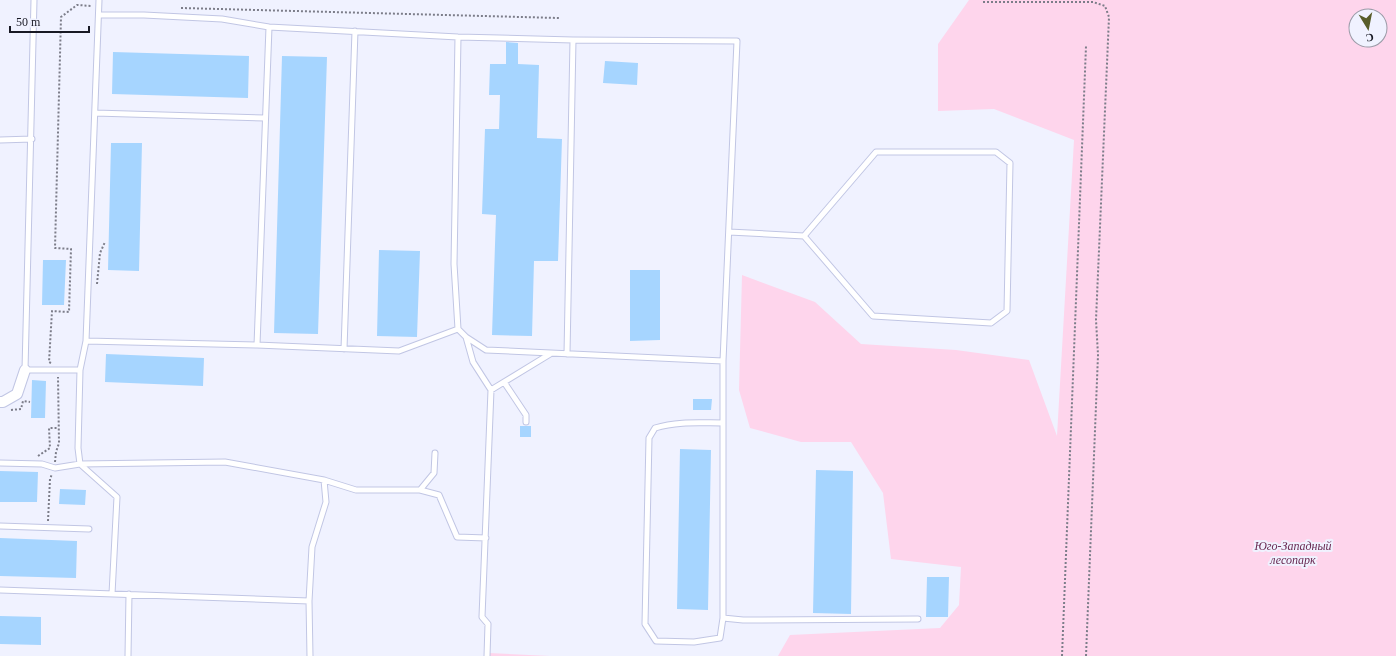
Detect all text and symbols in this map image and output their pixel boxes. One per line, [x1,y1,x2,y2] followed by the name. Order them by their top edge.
[10,8,89,34] scale bar
[1348,8,1388,48] north arrow
[16,15,41,29] text: 50 m
[1365,31,1375,44] text: С
[1253,539,1332,567] park label: Юго-Западный лесопарк

